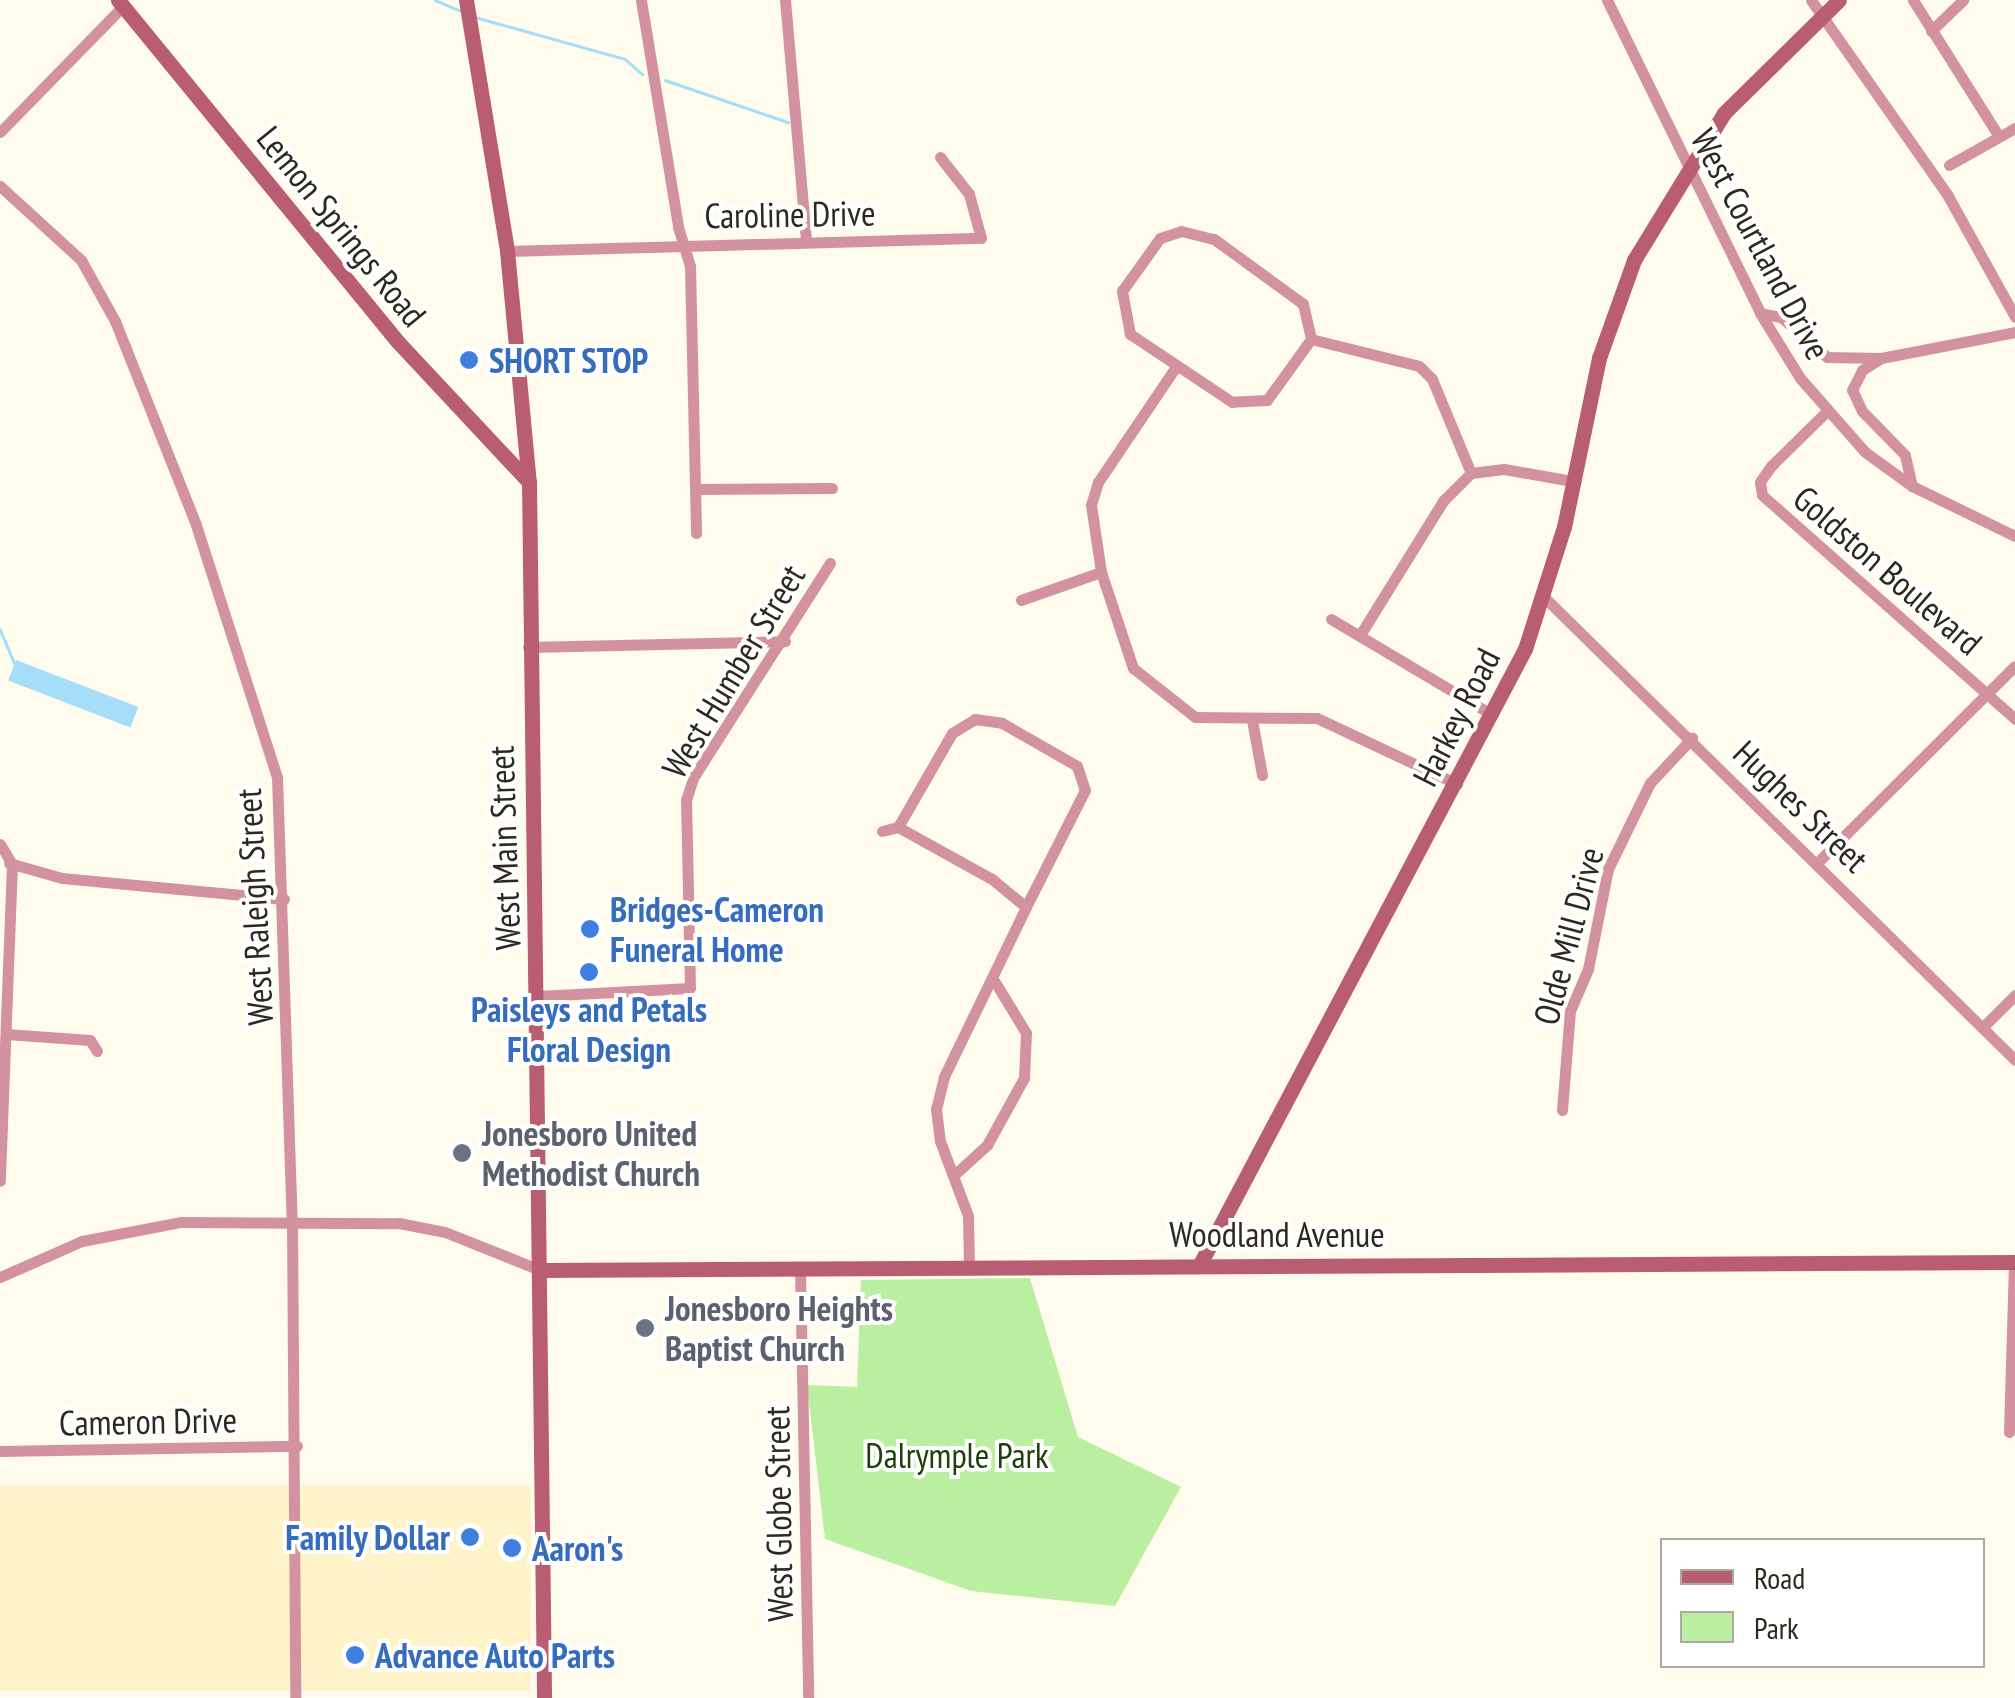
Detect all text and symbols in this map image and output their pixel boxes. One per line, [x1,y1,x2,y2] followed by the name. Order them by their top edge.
[249,118,435,334] street label: Lemon Springs Road
[1683,122,1839,366] street label: West Courtland Drive
[704,192,876,236] street label: Caroline Drive
[489,339,649,381] place label: SHORT STOP
[458,349,480,371] marker: SHORT STOP
[1785,477,1991,663] street label: Goldston Boulevard
[653,557,813,785] street label: West Humber Street
[1403,641,1509,793] street label: Harkey Road
[1725,732,1877,880] street label: Hughes Street
[479,745,529,951] street label: West Main Street
[227,788,281,1026] street label: West Raleigh Street
[1524,843,1612,1029] street label: Olde Mill Drive
[610,888,824,970] place label: Bridges-Cameron Funeral Home
[579,918,601,940] marker: Bridges-Cameron Funeral Home
[578,961,600,983] marker: Paisleys and Petals Floral Design
[471,988,707,1070] place label: Paisleys and Petals Floral Design
[482,1112,700,1194] place label: Jonesboro United Methodist Church
[451,1142,473,1164] marker: Jonesboro United Methodist Church
[1169,1213,1385,1255] street label: Woodland Avenue
[665,1287,893,1369] place label: Jonesboro Heights Baptist Church
[634,1317,656,1339] marker: Jonesboro Heights Baptist Church
[59,1398,237,1444] street label: Cameron Drive
[755,1406,801,1622] street label: West Globe Street
[865,1434,1049,1476] park label: Dalrymple Park
[284,1516,450,1558] place label: Family Dollar
[459,1526,481,1548] marker: Family Dollar
[532,1527,623,1569] place label: Aaron's
[501,1537,523,1559] marker: Aaron's
[1660,1538,1985,1668] legend
[1754,1558,1805,1597] text: Road
[1754,1608,1799,1647] text: Park
[375,1634,616,1676] place label: Advance Auto Parts
[344,1644,366,1666] marker: Advance Auto Parts

